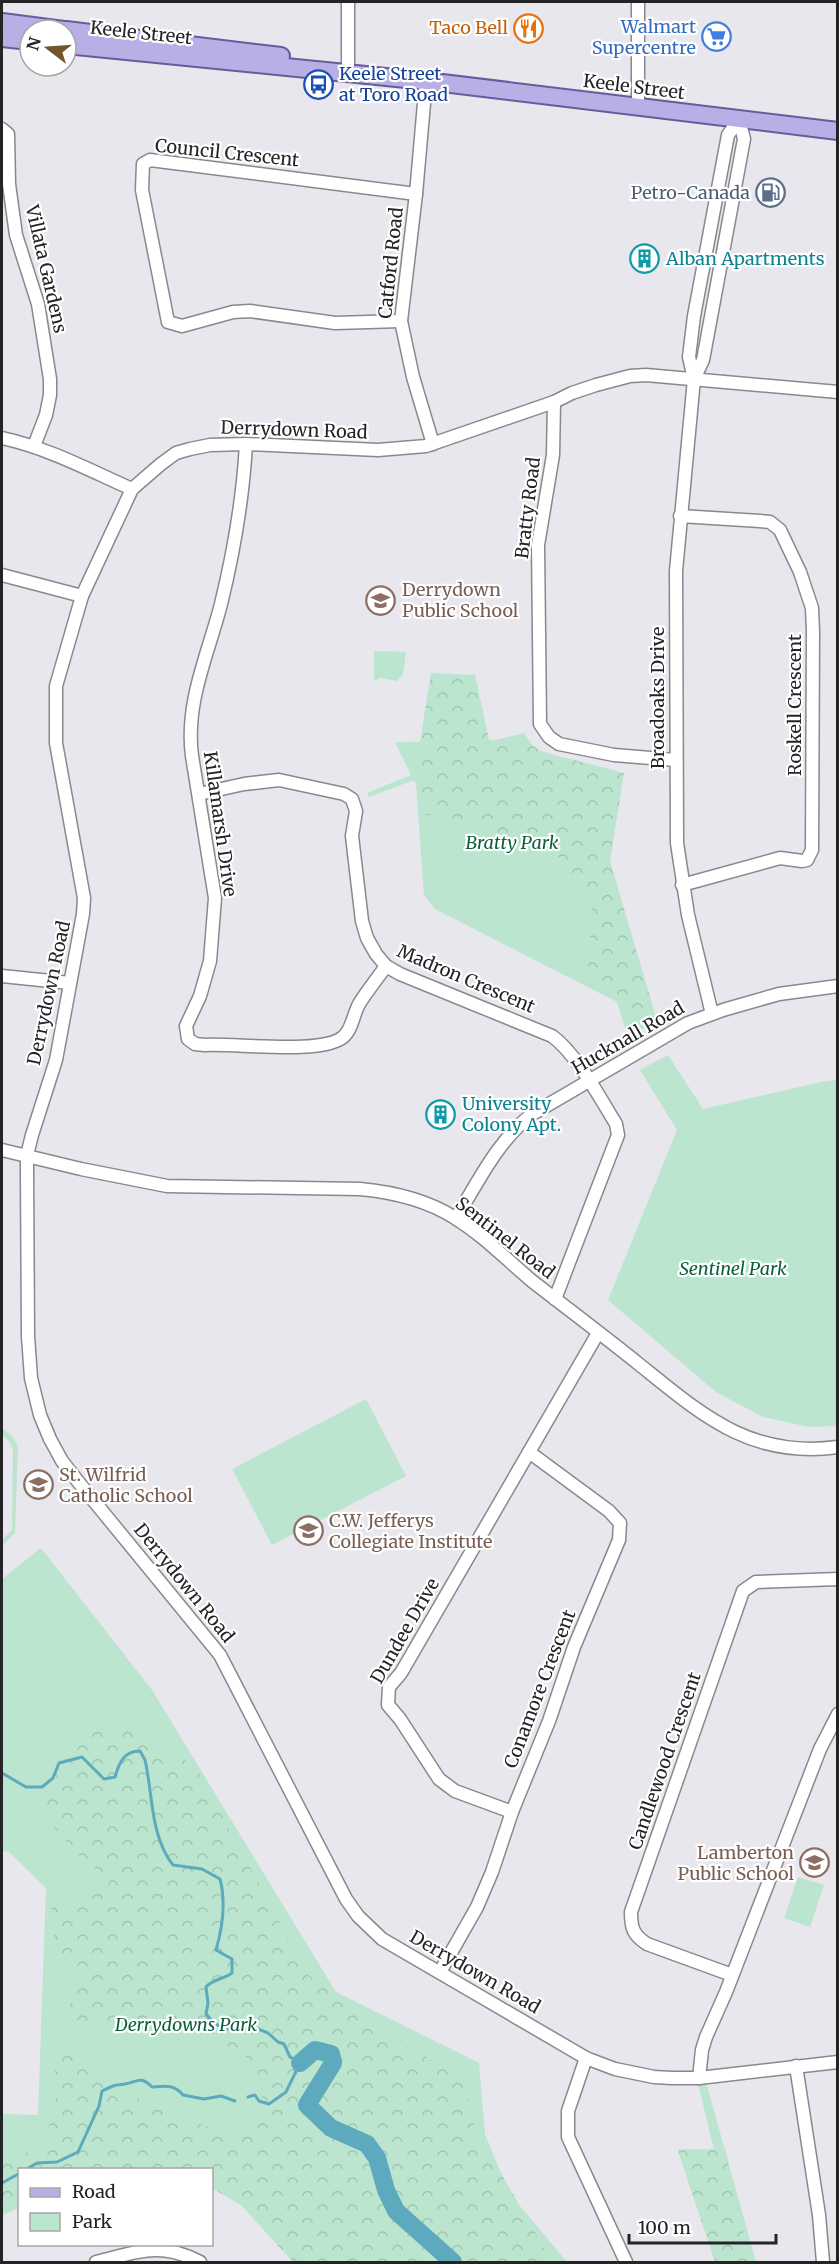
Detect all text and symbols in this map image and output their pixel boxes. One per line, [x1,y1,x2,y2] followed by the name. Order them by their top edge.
[513,12,545,44] restaurant icon: Taco Bell
[592,15,696,59] place label: Walmart Supercentre
[89,16,193,49] street label: Keele Street
[429,16,508,39] place label: Taco Bell
[18,18,78,78] north arrow
[701,21,733,53] supermarket icon: Walmart Supercentre
[22,34,45,53] text: N
[339,62,448,106] place label: Keele Street at Toro Road
[302,68,334,100] bus stop icon: Keele Street at Toro Road
[582,69,686,104] street label: Keele Street
[154,134,300,171] street label: Council Crescent
[755,177,787,209] fuel station icon: Petro-Canada
[631,181,750,204] place label: Petro-Canada
[20,202,72,335] street label: Villata Gardens
[373,206,408,320] street label: Catford Road
[629,243,661,275] building icon: Alban Apartments
[665,247,825,270] place label: Alban Apartments
[220,415,368,444] street label: Derrydown Road
[510,456,545,560] street label: Bratty Road
[402,578,519,622] place label: Derrydown Public School
[365,584,397,616] school or university icon: Derrydown Public School
[646,627,669,769] street label: Broadoaks Drive
[783,634,806,776] street label: Roskell Crescent
[199,750,242,898] street label: Killamarsh Drive
[465,831,559,854] park label: Bratty Park
[22,918,75,1067] street label: Derrydown Road
[394,939,538,1018] street label: Madron Crescent
[567,996,688,1079] street label: Hucknall Road
[462,1092,561,1136] place label: University Colony Apt.
[425,1098,457,1130] building icon: University Colony Apt.
[451,1192,560,1284] street label: Sentinel Road
[679,1257,787,1280] park label: Sentinel Park
[59,1463,193,1507] place label: St. Wilfrid Catholic School
[22,1469,54,1501] school or university icon: St. Wilfrid Catholic School
[329,1509,492,1553] place label: C.W. Jefferys Collegiate Institute
[292,1515,324,1547] school or university icon: C.W. Jefferys Collegiate Institute
[129,1518,240,1647] street label: Derrydown Road
[365,1574,444,1688] street label: Dundee Drive
[499,1606,580,1771] street label: Conamore Crescent
[623,1669,706,1853] street label: Candlewood Crescent
[678,1841,794,1885] place label: Lamberton Public School
[799,1847,831,1879] school or university icon: Lamberton Public School
[406,1925,545,2018] street label: Derrydown Road
[114,2013,257,2036] park label: Derrydowns Park
[18,2168,213,2246] legend
[72,2180,116,2203] text: Road
[629,2207,776,2245] scale bar
[72,2210,113,2233] text: Park
[638,2216,691,2239] text: 100 m

